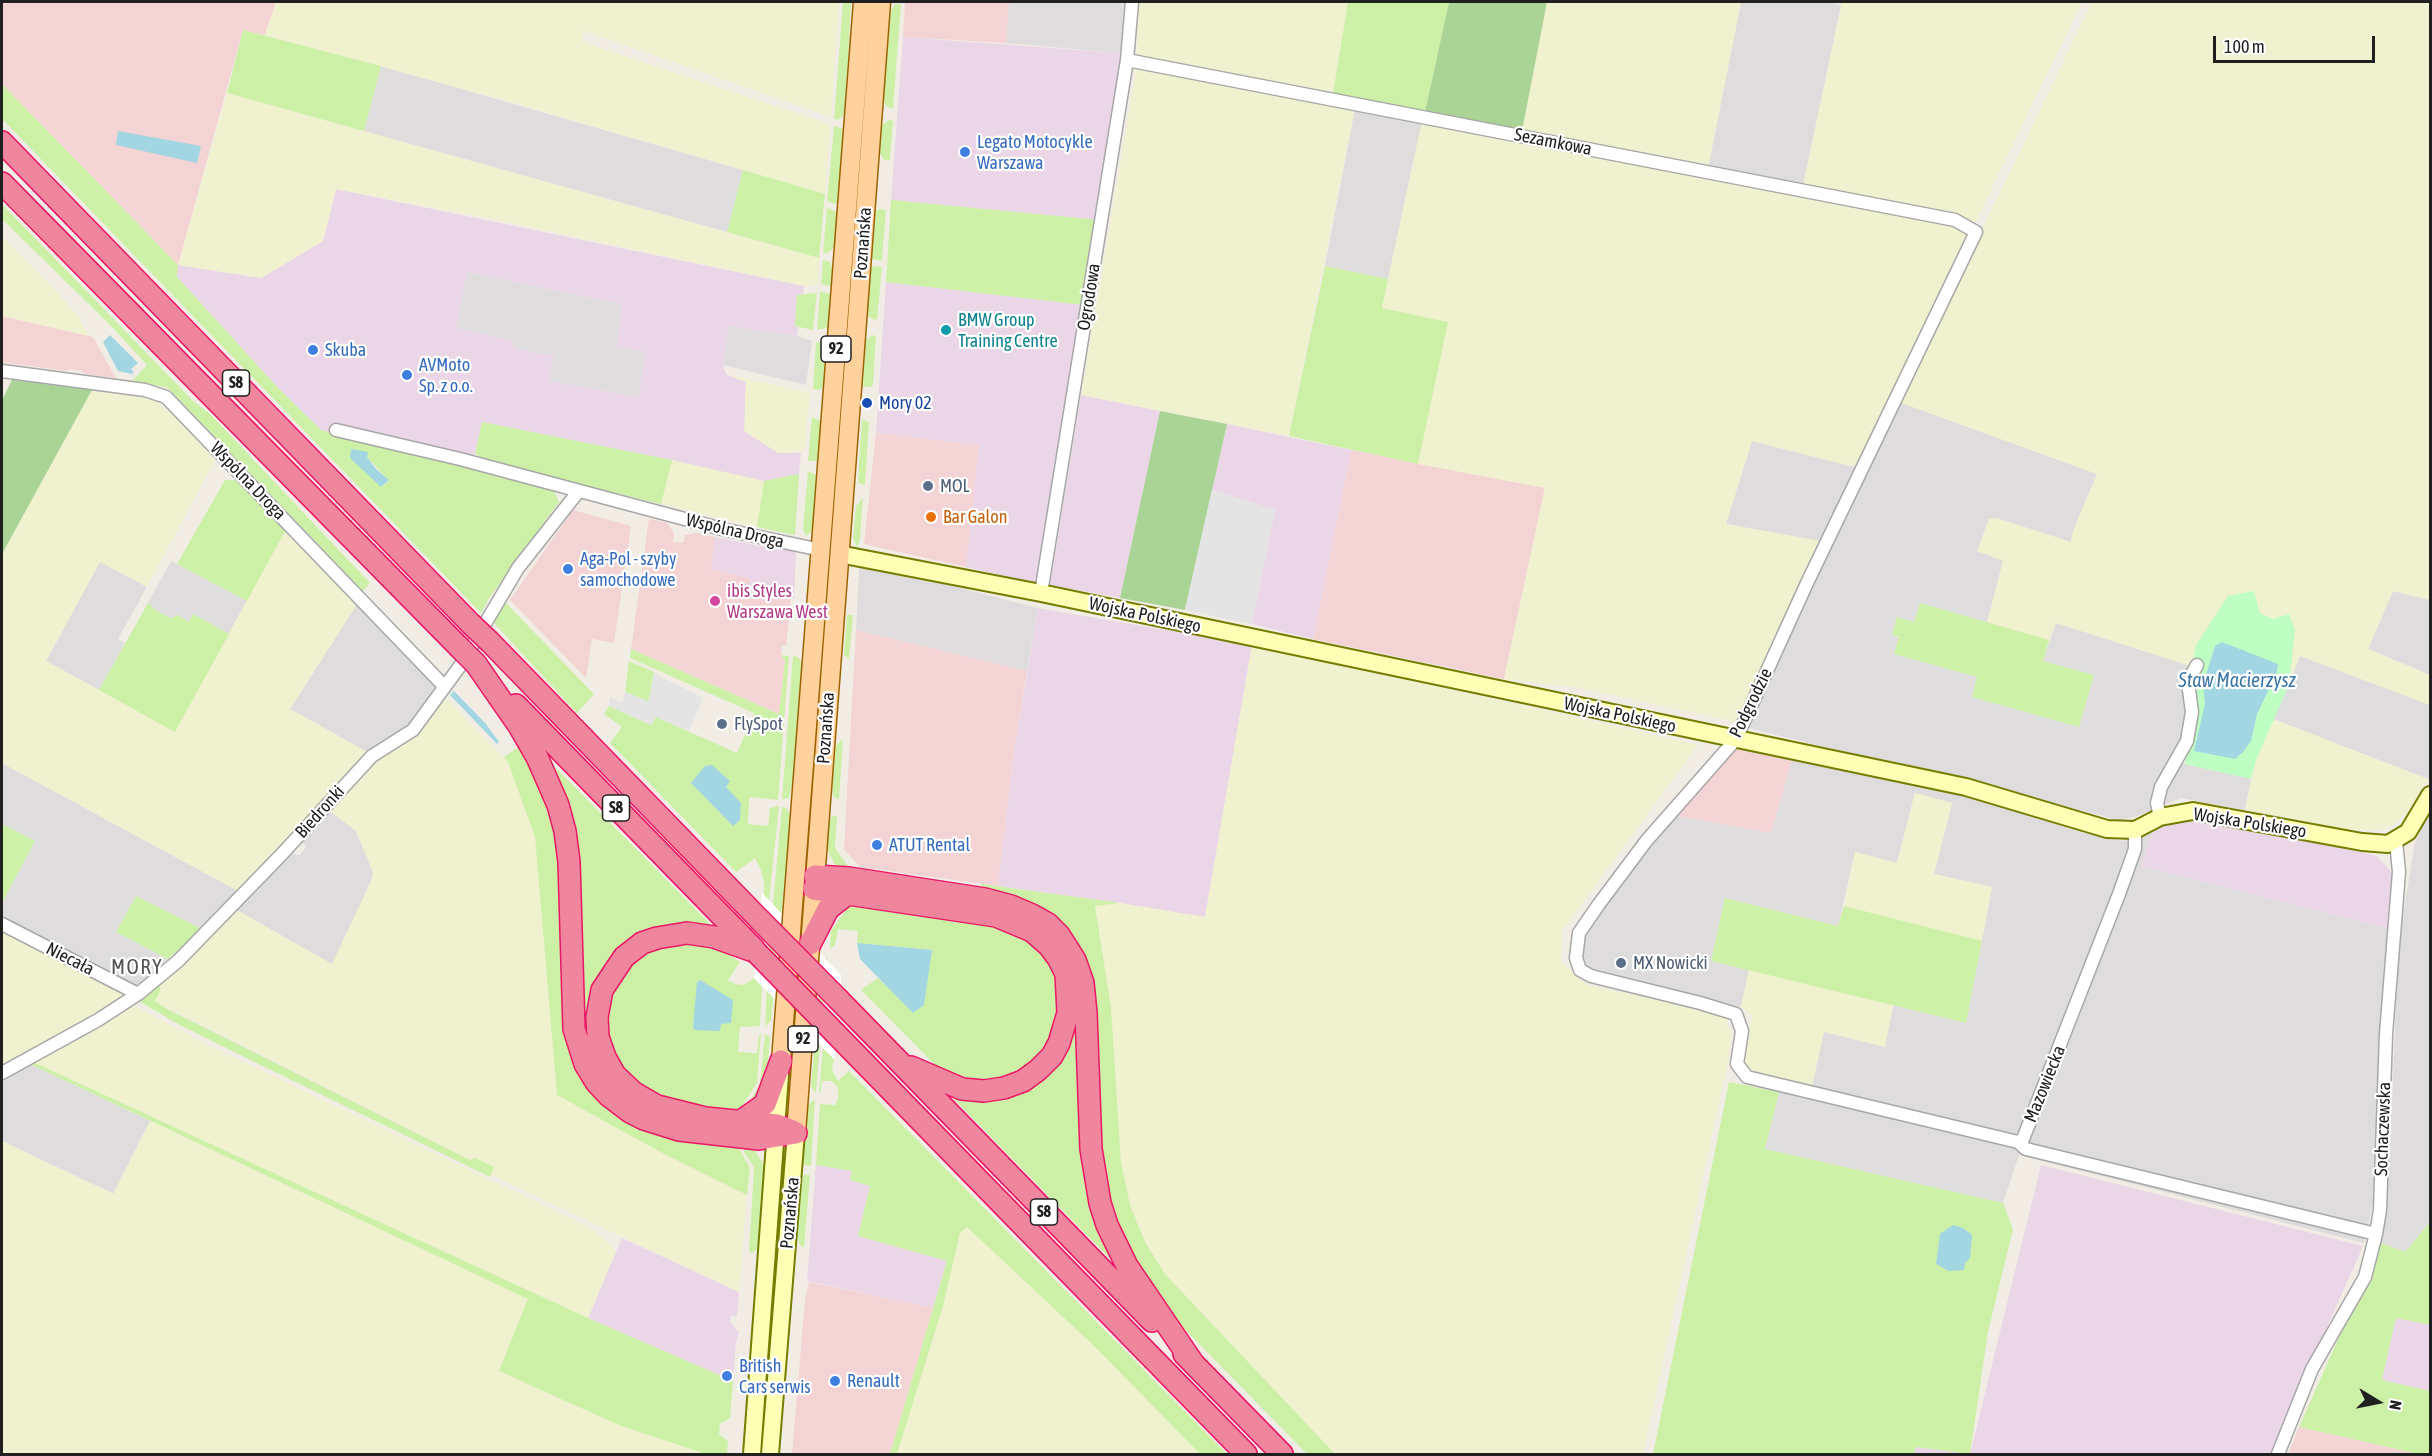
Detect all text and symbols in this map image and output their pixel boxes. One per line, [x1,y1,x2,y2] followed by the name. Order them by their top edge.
[2216,24,2378,62] scale bar
[2224,36,2265,57] text: 100 m
[1512,124,1594,160] street label: Sezamkowa
[977,131,1093,174] place label: Legato Motocykle Warszawa
[958,145,972,159] marker: Legato Motocykle Warszawa
[850,206,876,280] street label: Poznańska
[1073,262,1105,332] street label: Ogrodowa
[958,309,1058,352] place label: BMW Group Training Centre
[939,323,953,337] marker: BMW Group Training Centre
[821,336,851,362] road number: 92
[325,339,366,361] place label: Skuba
[306,343,320,357] marker: Skuba
[419,354,473,397] place label: AVMoto Sp. z o.o.
[400,368,414,382] marker: AVMoto Sp. z o.o.
[222,370,250,396] road number: S8
[879,392,932,414] place label: Mory 02
[860,396,874,410] marker: Mory 02
[206,438,290,524] street label: Wspólna Droga
[940,475,970,497] place label: MOL
[921,479,935,493] marker: MOL
[943,506,1007,528] place label: Bar Galon
[684,509,786,553] street label: Wspólna Droga
[924,510,938,524] marker: Bar Galon
[580,548,676,590] place label: Aga-Pol - szyby samochodowe
[561,562,575,576] marker: Aga-Pol - szyby samochodowe
[727,580,828,622] place label: ibis Styles Warszawa West
[1087,593,1203,637] street label: Wojska Polskiego
[708,594,722,608] marker: ibis Styles Warszawa West
[1725,665,1777,741] street label: Podgrodzie
[2178,669,2296,693] water label: Staw Macierzysz
[813,691,839,765] street label: Poznańska
[1562,693,1678,737] street label: Wojska Polskiego
[734,713,783,735] place label: FlySpot
[715,717,729,731] marker: FlySpot
[291,781,349,843] street label: Biedronki
[602,795,630,821] road number: S8
[2192,803,2308,843] street label: Wojska Polskiego
[889,834,970,856] place label: ATUT Rental
[870,838,884,852] marker: ATUT Rental
[42,938,98,980] street label: Niecała
[1633,952,1708,974] place label: MX Nowicki
[111,954,163,980] district label: MORY
[1614,956,1628,970] marker: MX Nowicki
[788,1026,818,1052] road number: 92
[2020,1042,2070,1126] street label: Mazowiecka
[2371,1082,2395,1176] street label: Sochaczewska
[776,1176,804,1250] street label: Poznańska
[1030,1199,1058,1225] road number: S8
[739,1355,811,1398] place label: British Cars serwis
[720,1369,734,1383] marker: British Cars serwis
[847,1370,900,1392] place label: Renault
[2348,1372,2408,1432] north arrow
[828,1374,842,1388] marker: Renault
[2386,1399,2405,1411] text: N

